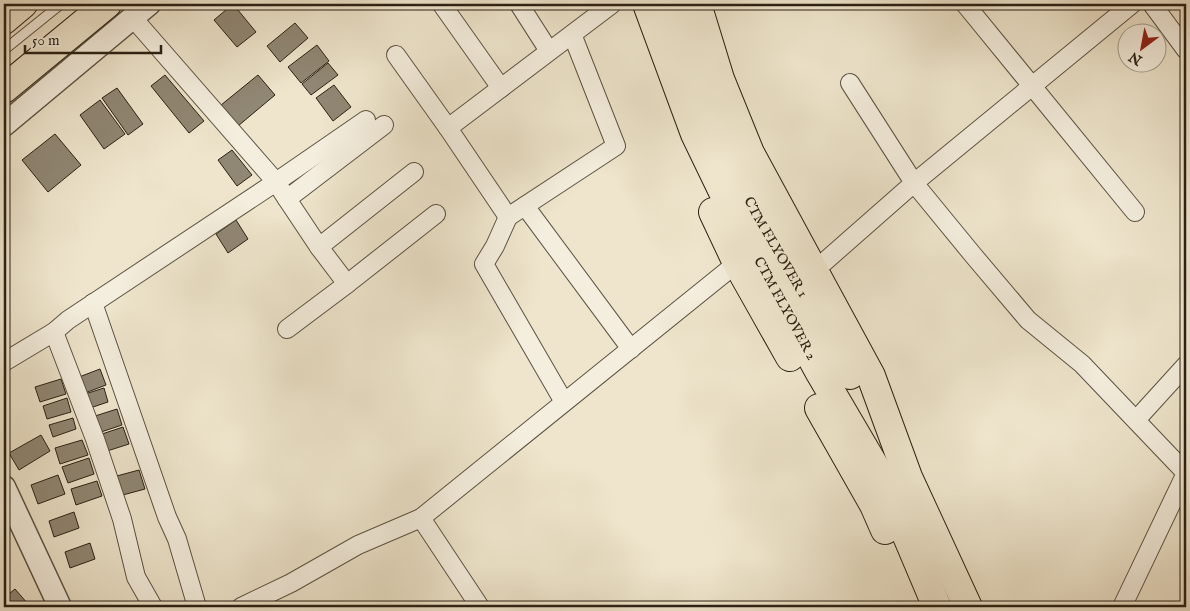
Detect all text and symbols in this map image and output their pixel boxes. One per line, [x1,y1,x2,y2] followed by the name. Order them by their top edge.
[25,22,161,54] scale bar
[1118,22,1168,72] north arrow
[32,31,60,50] text: 50 m
[1126,47,1146,70] text: N
[740,194,812,301] street label: CTM FLYOVER 1
[749,254,820,364] street label: CTM FLYOVER 2

